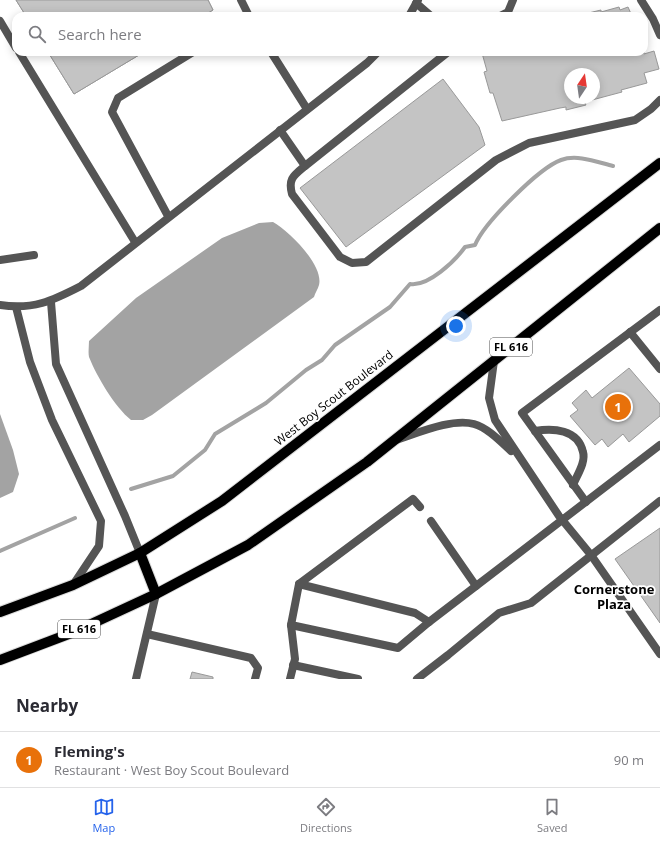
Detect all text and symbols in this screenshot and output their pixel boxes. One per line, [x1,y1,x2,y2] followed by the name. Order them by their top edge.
[12,12,648,56] search box
[26,23,48,45] icon: search
[58,24,142,44] text: Search here
[564,68,600,104] north arrow
[446,316,466,336] your location
[490,338,532,356] road number: FL 616
[271,346,397,449] street label: West Boy Scout Boulevard
[605,392,631,422] pin: 1
[574,580,655,613] district label: Cornerstone Plaza
[58,620,100,638] road number: FL 616
[16,694,78,717] text: Nearby
[54,741,125,761] text: Fleming's
[25,751,33,769] text: 1
[614,751,644,769] text: 90 m
[54,761,289,779] text: Restaurant · West Boy Scout Boulevard
[92,796,115,835] tab: Map
[300,796,352,835] tab: Directions
[537,796,568,835] tab: Saved

